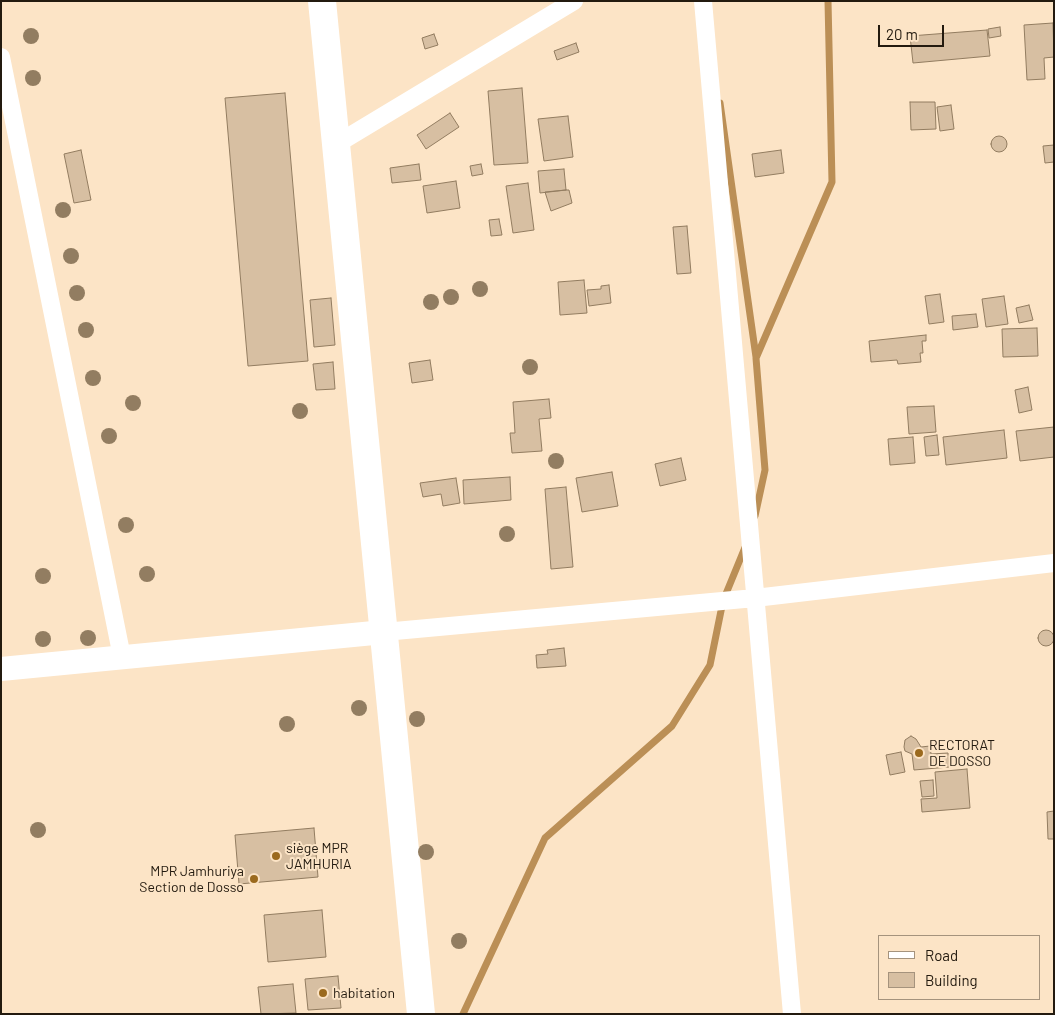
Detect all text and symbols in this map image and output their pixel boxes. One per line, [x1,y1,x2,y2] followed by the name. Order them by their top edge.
[880,15,946,47] scale bar
[886,25,918,43] text: 20 m
[929,737,995,770] place label: RECTORAT DE DOSSO
[913,747,925,759] marker: RECTORAT DE DOSSO
[286,840,351,872] place label: siège MPR JAMHURIA
[270,850,282,862] marker: siège MPR JAMHURIA
[139,863,244,896] place label: MPR Jamhuriya Section de Dosso
[248,873,260,885] marker: MPR Jamhuriya Section de Dosso
[878,935,1040,1000] legend
[925,946,958,964] text: Road
[925,971,978,989] text: Building
[333,985,395,1001] place label: habitation
[317,987,329,999] marker: habitation

